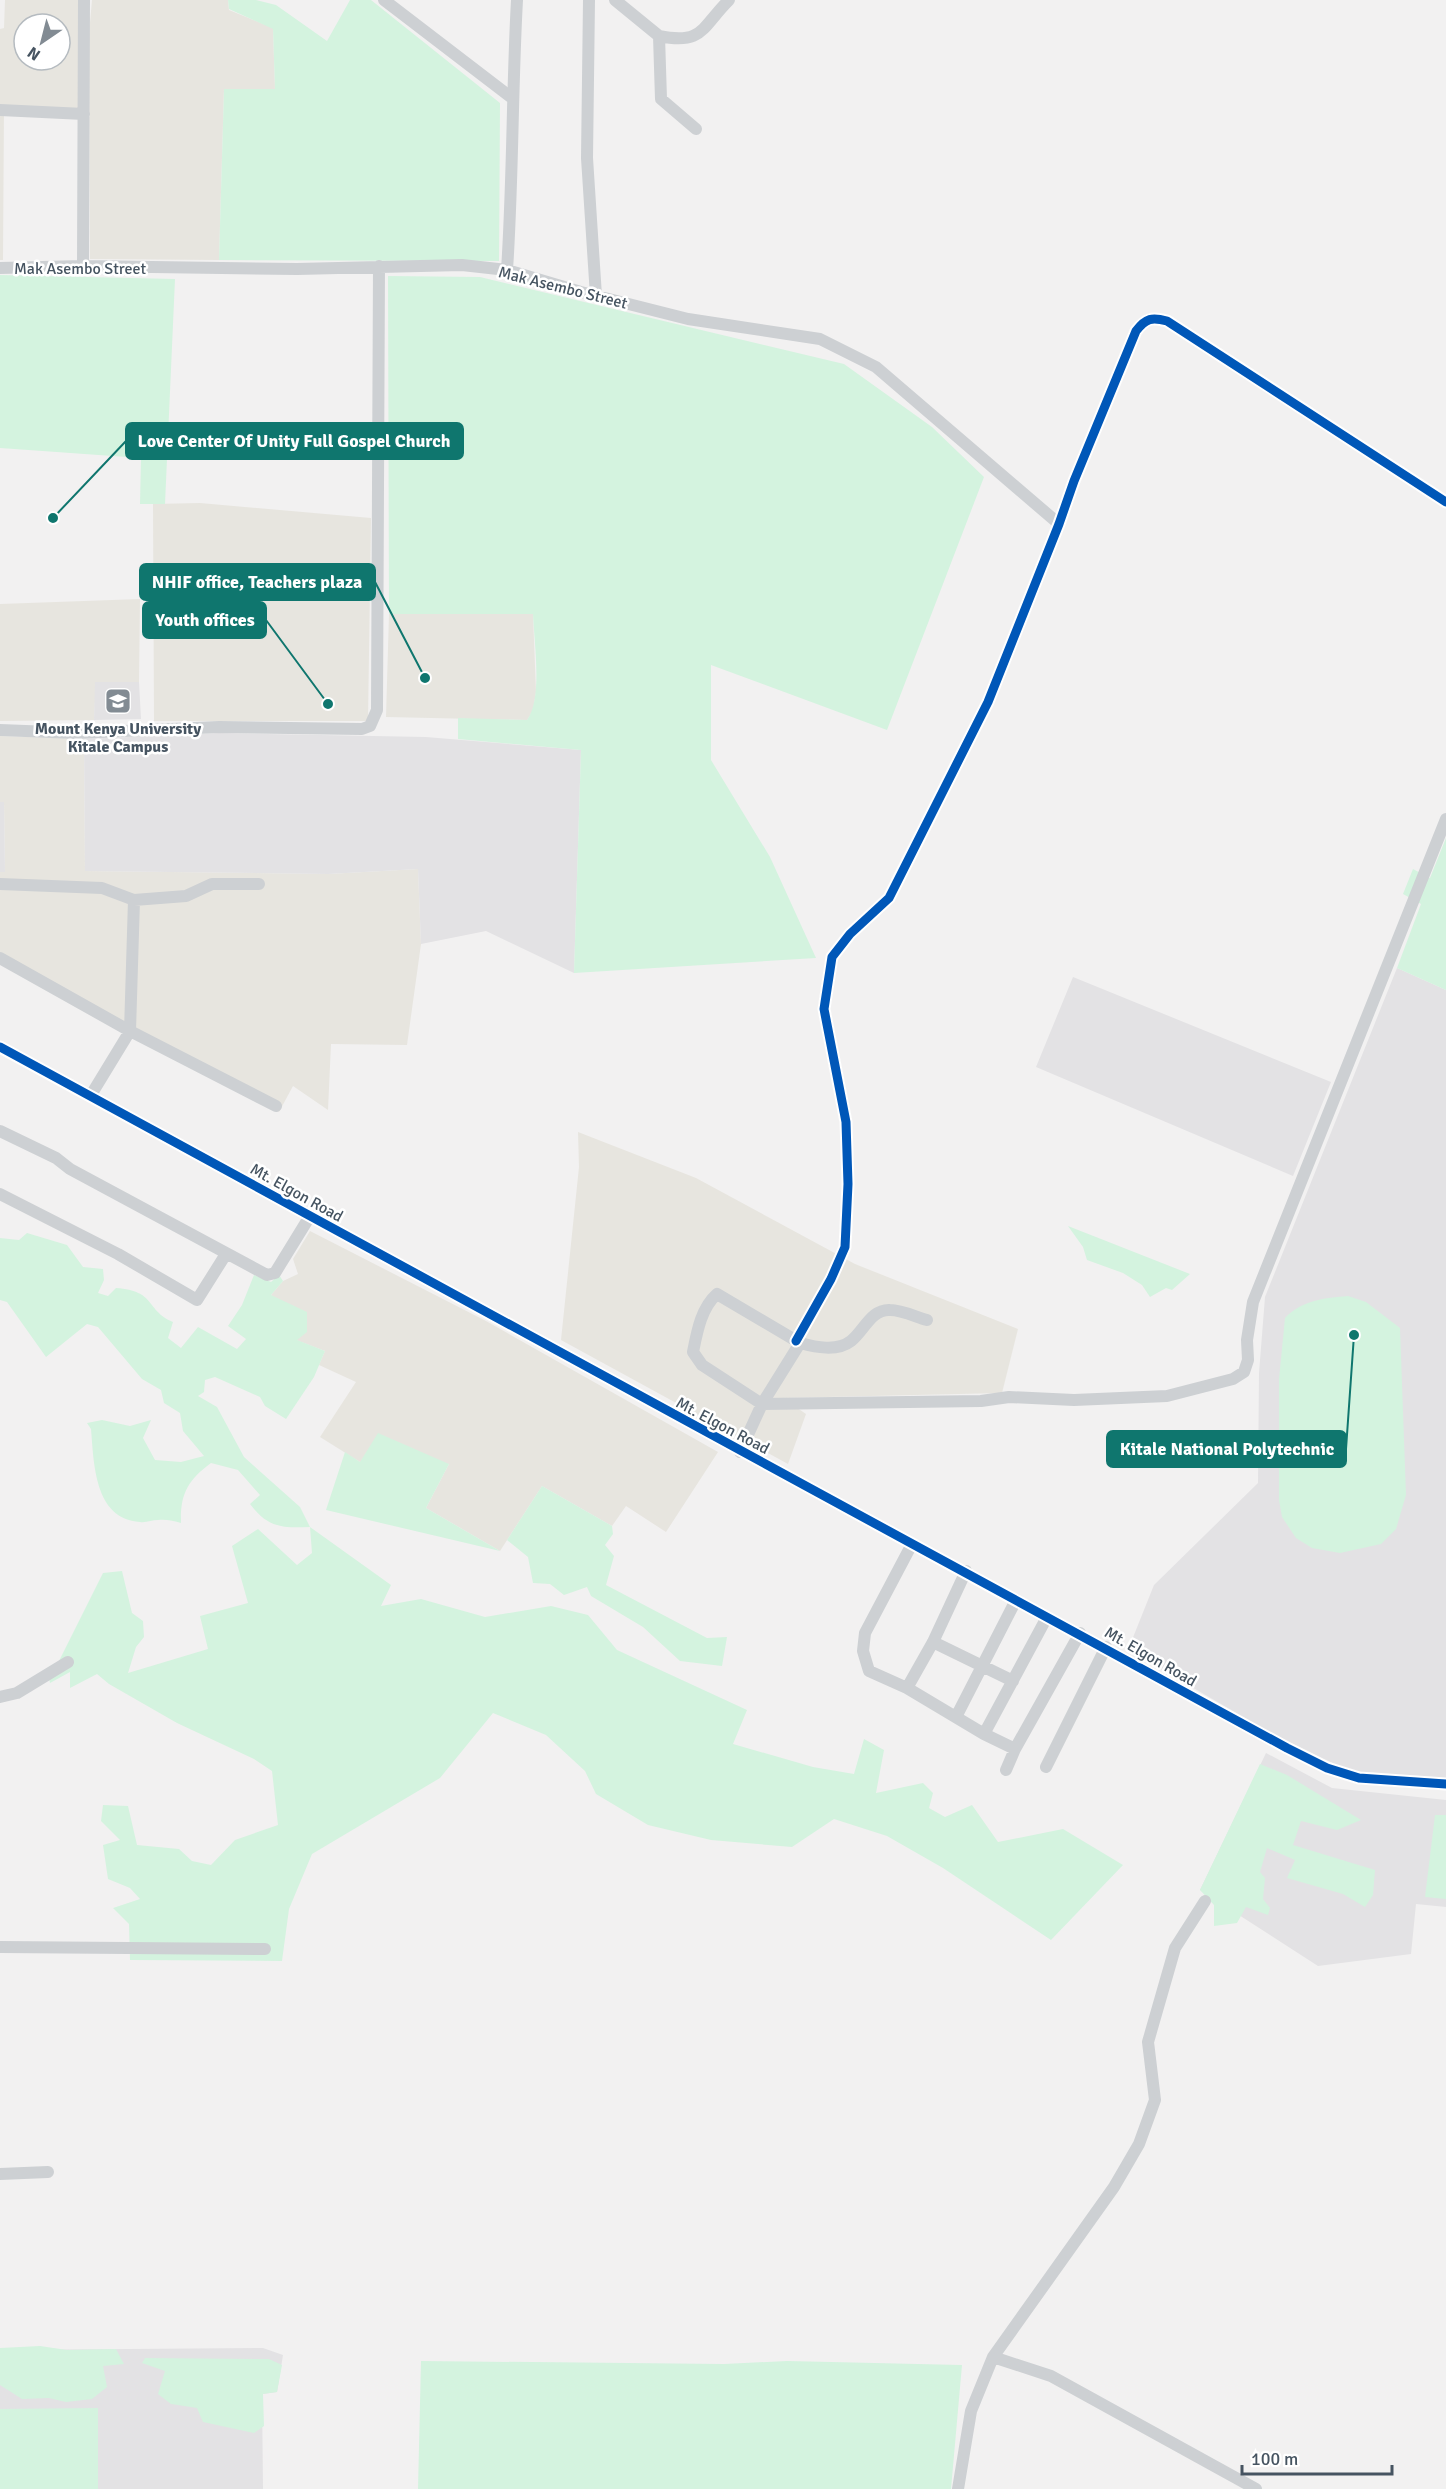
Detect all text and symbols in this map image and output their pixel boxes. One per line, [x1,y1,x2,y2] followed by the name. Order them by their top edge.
[12,12,72,72] north arrow
[24,42,44,65] text: N
[14,259,146,279] street label: Mak Asembo Street
[496,262,630,314] street label: Mak Asembo Street
[126,423,463,459] callout: Love Center Of Unity Full Gospel Church
[137,430,451,452] text: Love Center Of Unity Full Gospel Church
[140,564,375,600] callout: NHIF office, Teachers plaza
[152,571,362,593] text: NHIF office, Teachers plaza
[143,602,266,638] callout: Youth offices
[154,609,255,631] text: Youth offices
[103,686,133,716] school or university icon: Mount Kenya University Kitale Campus
[35,719,201,757] place label: Mount Kenya University Kitale Campus
[247,1159,346,1227] street label: Mt. Elgon Road
[672,1393,773,1459] street label: Mt. Elgon Road
[1107,1431,1346,1467] callout: Kitale National Polytechnic
[1120,1438,1335,1460] text: Kitale National Polytechnic
[1101,1622,1200,1691] street label: Mt. Elgon Road
[1242,2438,1392,2476] scale bar
[1251,2448,1298,2470] text: 100 m

